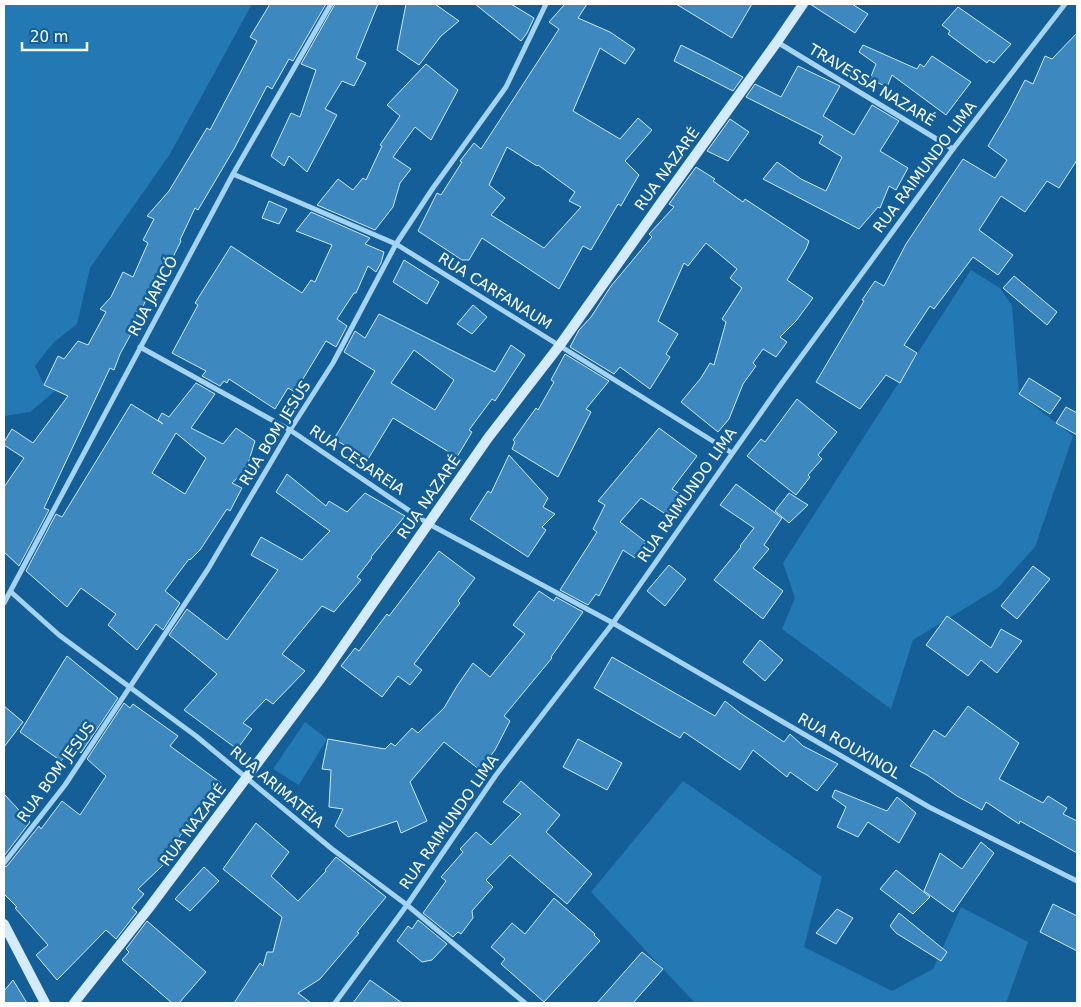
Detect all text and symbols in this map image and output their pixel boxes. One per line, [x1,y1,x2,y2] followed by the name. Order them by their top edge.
[22,20,88,52] scale bar
[30,28,68,46] text: 20 m
[805,39,939,130] street label: TRAVESSA NAZARÉ
[870,97,981,236] street label: RUA RAIMUNDO LIMA
[630,123,703,214] street label: RUA NAZARÉ
[435,249,555,333] street label: RUA CARFANAUM
[124,252,182,339] street label: RUA JARICÓ
[236,377,314,489] street label: RUA BOM JESUS
[306,421,409,499] street label: RUA CESAREIA
[634,424,741,566] street label: RUA RAIMUNDO LIMA
[393,451,465,542] street label: RUA NAZARÉ
[794,709,904,783] street label: RUA ROUXINOL
[13,718,99,826] street label: RUA BOM JESUS
[226,742,329,832] street label: RUA ARIMATÉIA
[396,751,503,893] street label: RUA RAIMUNDO LIMA
[155,780,230,870] street label: RUA NAZARÉ

